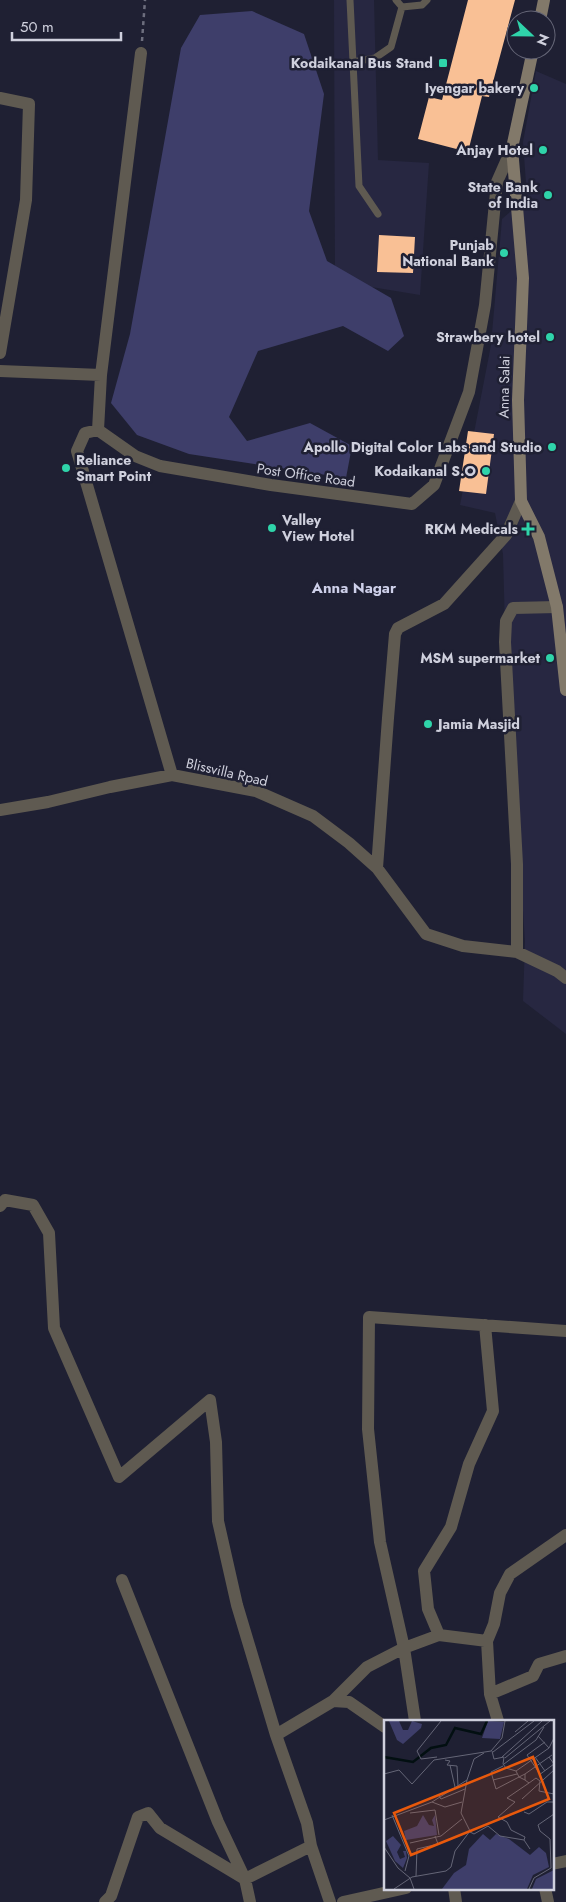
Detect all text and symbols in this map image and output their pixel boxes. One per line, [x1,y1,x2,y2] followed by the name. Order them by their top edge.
[12,10,121,42] scale bar
[506,10,556,60] north arrow
[20,16,54,38] text: 50 m
[532,31,554,49] text: N
[291,53,433,73] place label: Kodaikanal Bus Stand
[437,57,449,69] marker: Kodaikanal Bus Stand
[425,78,525,98] place label: Iyengar bakery
[528,82,540,94] marker: Iyengar bakery
[455,140,533,160] place label: Anjay Hotel
[537,144,549,156] marker: Anjay Hotel
[468,177,538,213] place label: State Bank of India
[542,189,554,201] marker: State Bank of India
[402,235,494,271] place label: Punjab National Bank
[498,247,510,259] marker: Punjab National Bank
[436,327,540,347] place label: Strawbery hotel
[544,331,556,343] marker: Strawbery hotel
[493,355,515,419] street label: Anna Salai
[303,437,542,457] place label: Apollo Digital Color Labs and Studio
[546,441,558,453] marker: Apollo Digital Color Labs and Studio
[76,450,152,486] place label: Reliance Smart Point
[256,458,356,492] street label: Post Office Road
[374,461,476,481] place label: Kodaikanal S.O
[60,462,72,474] marker: Reliance Smart Point
[480,465,492,477] marker: Kodaikanal S.O
[281,510,354,546] place label: Valley View Hotel
[425,519,519,539] place label: RKM Medicals
[266,522,278,534] marker: Valley View Hotel
[522,523,534,535] marker: RKM Medicals
[311,577,397,599] district label: Anna Nagar
[420,648,541,668] place label: MSM supermarket
[544,652,556,664] marker: MSM supermarket
[435,714,520,734] place label: Jamia Masjid
[422,718,434,730] marker: Jamia Masjid
[184,753,270,791] street label: Blissvilla Rpad
[384,1720,554,1890] inset map

